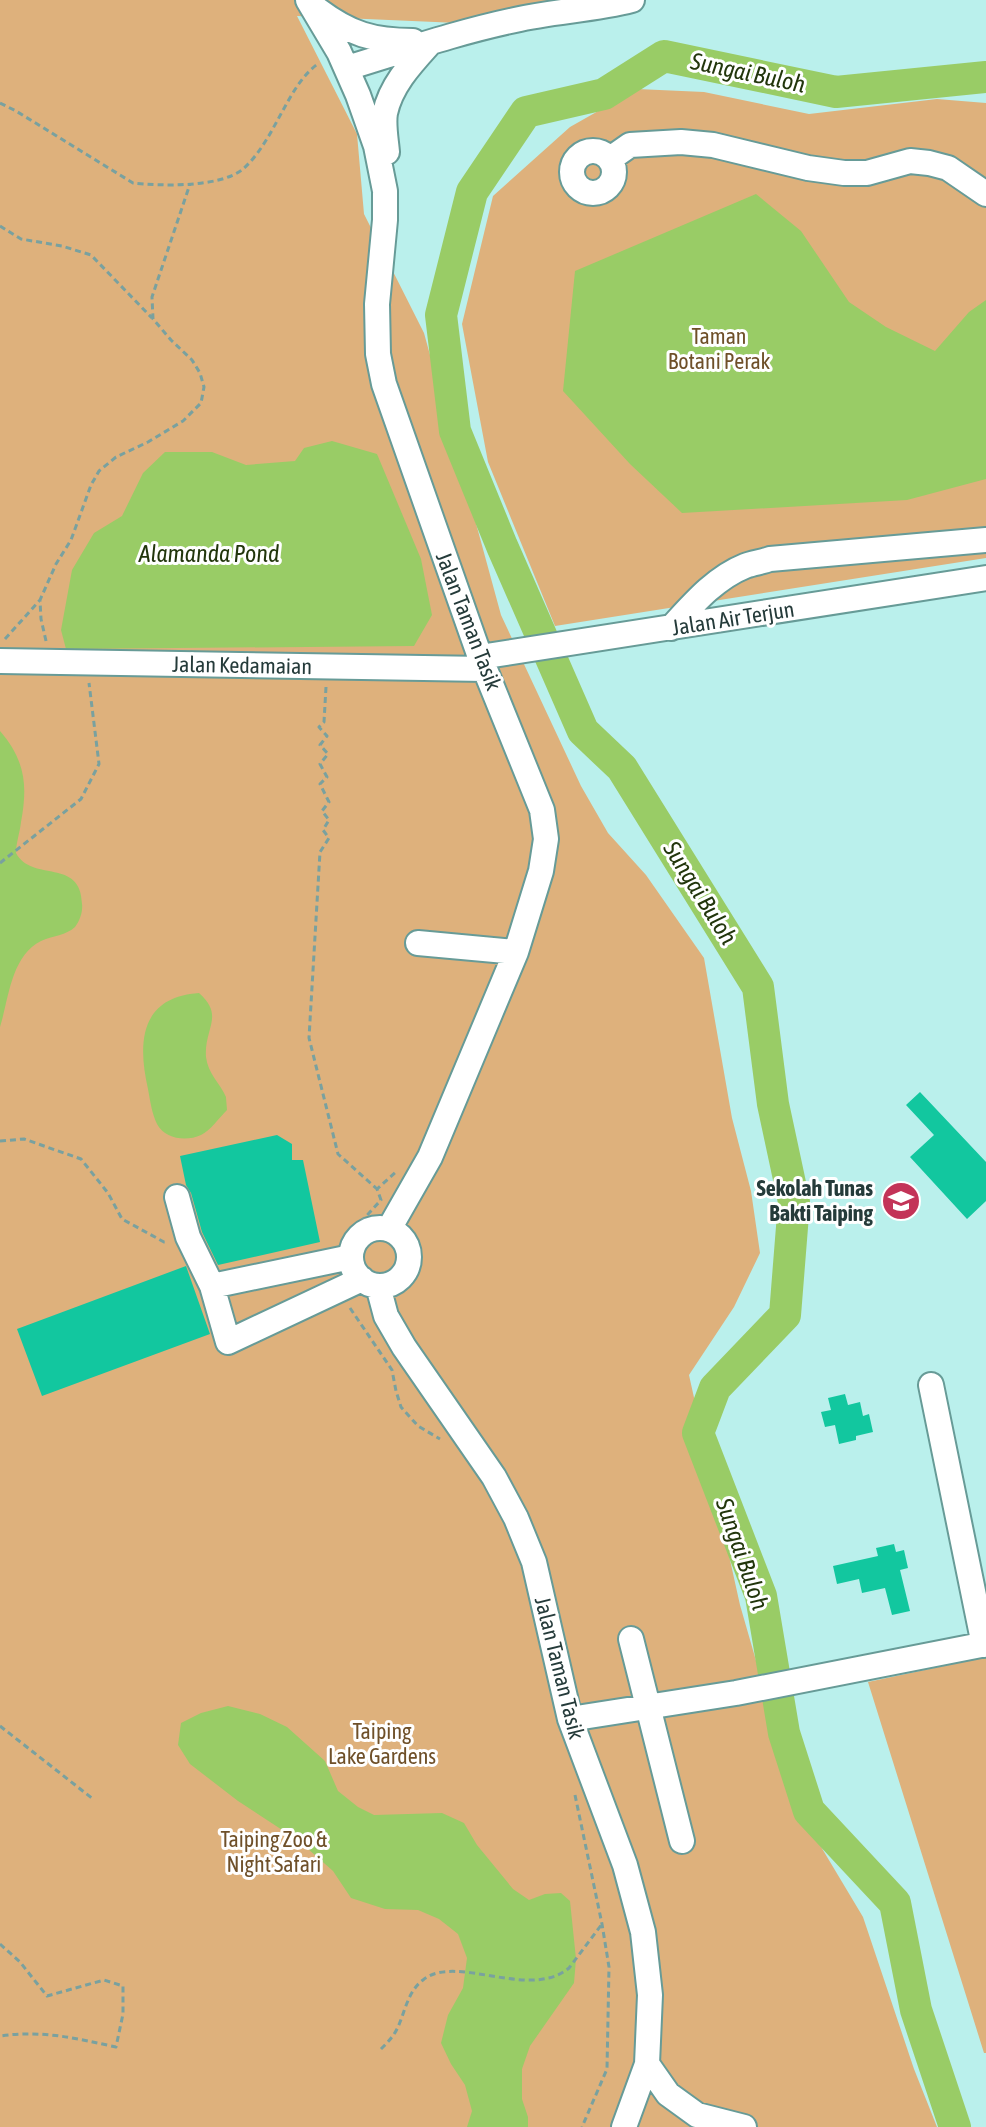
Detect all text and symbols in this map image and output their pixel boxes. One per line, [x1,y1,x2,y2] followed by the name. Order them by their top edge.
[688,47,808,98] water label: Sungai Buloh
[668,323,771,374] park label: Taman Botani Perak
[138,540,279,567] water label: Alamanda Pond
[431,548,507,694] street label: Jalan Taman Tasik
[670,595,796,641] street label: Jalan Air Terjun
[172,651,312,679] street label: Jalan Kedamaian
[658,836,743,949] water label: Sungai Buloh
[757,1175,874,1226] place label: Sekolah Tunas Bakti Taiping
[880,1180,922,1222] school or university icon: Sekolah Tunas Bakti Taiping
[710,1494,774,1613] water label: Sungai Buloh
[530,1594,590,1742] street label: Jalan Taman Tasik
[328,1718,436,1769] park label: Taiping Lake Gardens
[220,1826,328,1877] park label: Taiping Zoo & Night Safari

